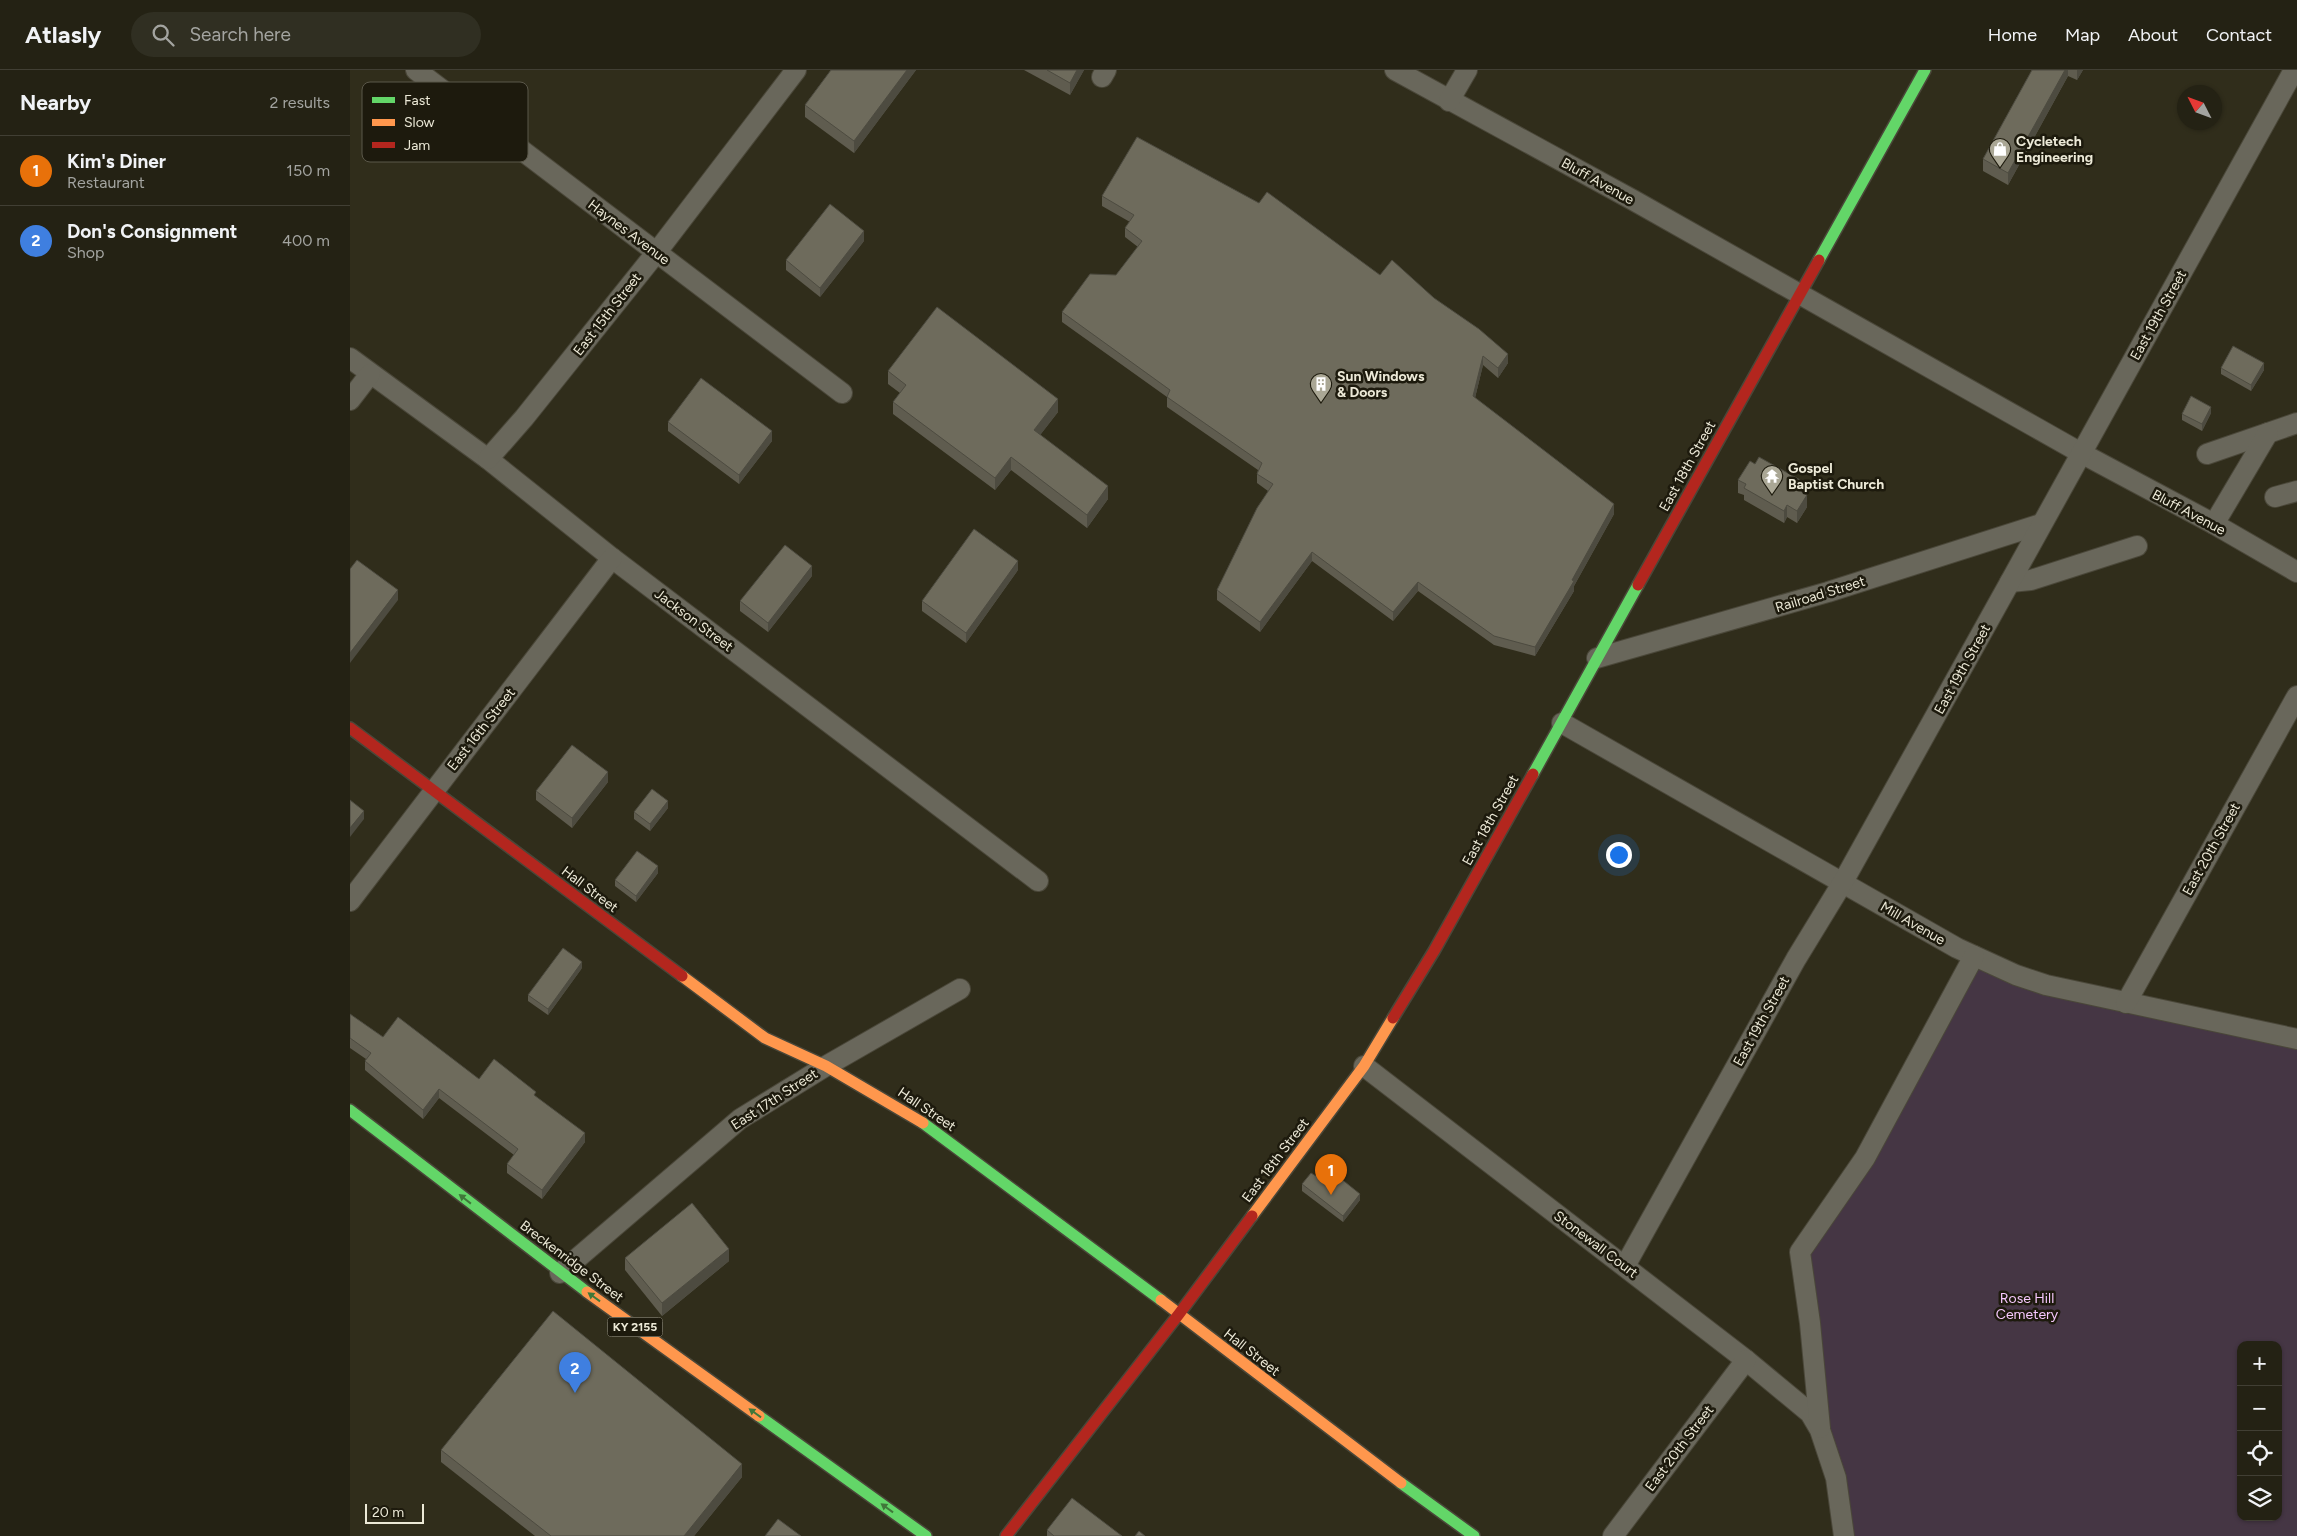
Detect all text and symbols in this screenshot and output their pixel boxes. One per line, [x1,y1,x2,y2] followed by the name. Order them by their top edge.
[131,12,481,57] search box
[25,20,101,49] text: Atlasly
[149,21,177,49] icon: search
[189,23,291,46] text: Search here
[1988,24,2037,46] text: Home
[2065,24,2100,46] text: Map
[2128,24,2178,46] text: About
[2206,24,2272,46] text: Contact
[362,82,528,162] legend
[2177,85,2222,130] north arrow
[20,90,91,115] text: Nearby
[404,92,430,109] text: Fast
[270,93,330,112] text: 2 results
[404,114,435,131] text: Slow
[2016,133,2093,166] place label: Cycletech Engineering
[404,137,430,154] text: Jam
[1988,137,2012,168] shop icon: Cycletech Engineering
[67,150,166,173] text: Kim's Diner
[1558,154,1637,209] street label: Bluff Avenue
[33,161,39,180] text: 1
[286,161,330,180] text: 150 m
[67,173,145,192] text: Restaurant
[585,196,673,269] street label: Haynes Avenue
[67,220,237,243] text: Don's Consignment
[31,231,41,250] text: 2
[282,231,330,250] text: 400 m
[67,243,105,262] text: Shop
[2127,267,2190,363] street label: East 19th Street
[570,270,645,359] street label: East 15th Street
[1337,368,1425,401] place label: Sun Windows & Doors
[1309,372,1333,403] building icon: Sun Windows & Doors
[1656,418,1719,514] street label: East 18th Street
[1788,460,1884,493] place label: Gospel Baptist Church
[1760,464,1784,495] temple icon: Gospel Baptist Church
[2149,486,2229,539] street label: Bluff Avenue
[1773,573,1867,616] street label: Railroad Street
[651,585,736,655] street label: Jackson Street
[1931,621,1994,717] street label: East 19th Street
[444,685,519,774] street label: East 16th Street
[1459,772,1522,868] street label: East 18th Street
[2179,800,2244,899] street label: East 20th Street
[1606,842,1632,868] your location
[558,863,621,916] street label: Hall Street
[1877,898,1949,949] street label: Mill Avenue
[1730,973,1793,1069] street label: East 19th Street
[728,1065,821,1134] street label: East 17th Street
[894,1084,959,1135] street label: Hall Street
[1238,1115,1313,1206] street label: East 18th Street
[1315,1154,1347,1195] pin: 1
[459,1194,472,1205] one-way arrow
[1550,1207,1641,1282] street label: Stonewall Court
[517,1217,627,1306] street label: Breckenridge Street
[1996,1290,2059,1323] park label: Rose Hill Cemetery
[588,1292,601,1302] one-way arrow
[608,1318,662,1336] road number: KY 2155
[1220,1325,1283,1380] street label: Hall Street
[2237,1341,2282,1521] map controls
[2237,1341,2282,1386] button: +
[559,1352,591,1393] pin: 2
[2237,1386,2282,1431] button: −
[1642,1402,1717,1495] street label: East 20th Street
[748,1408,762,1418] one-way arrow
[2237,1431,2282,1476] button: locate
[2237,1476,2282,1521] button: layers
[365,1501,424,1524] scale bar
[881,1502,894,1513] one-way arrow
[372,1504,404,1521] text: 20 m

